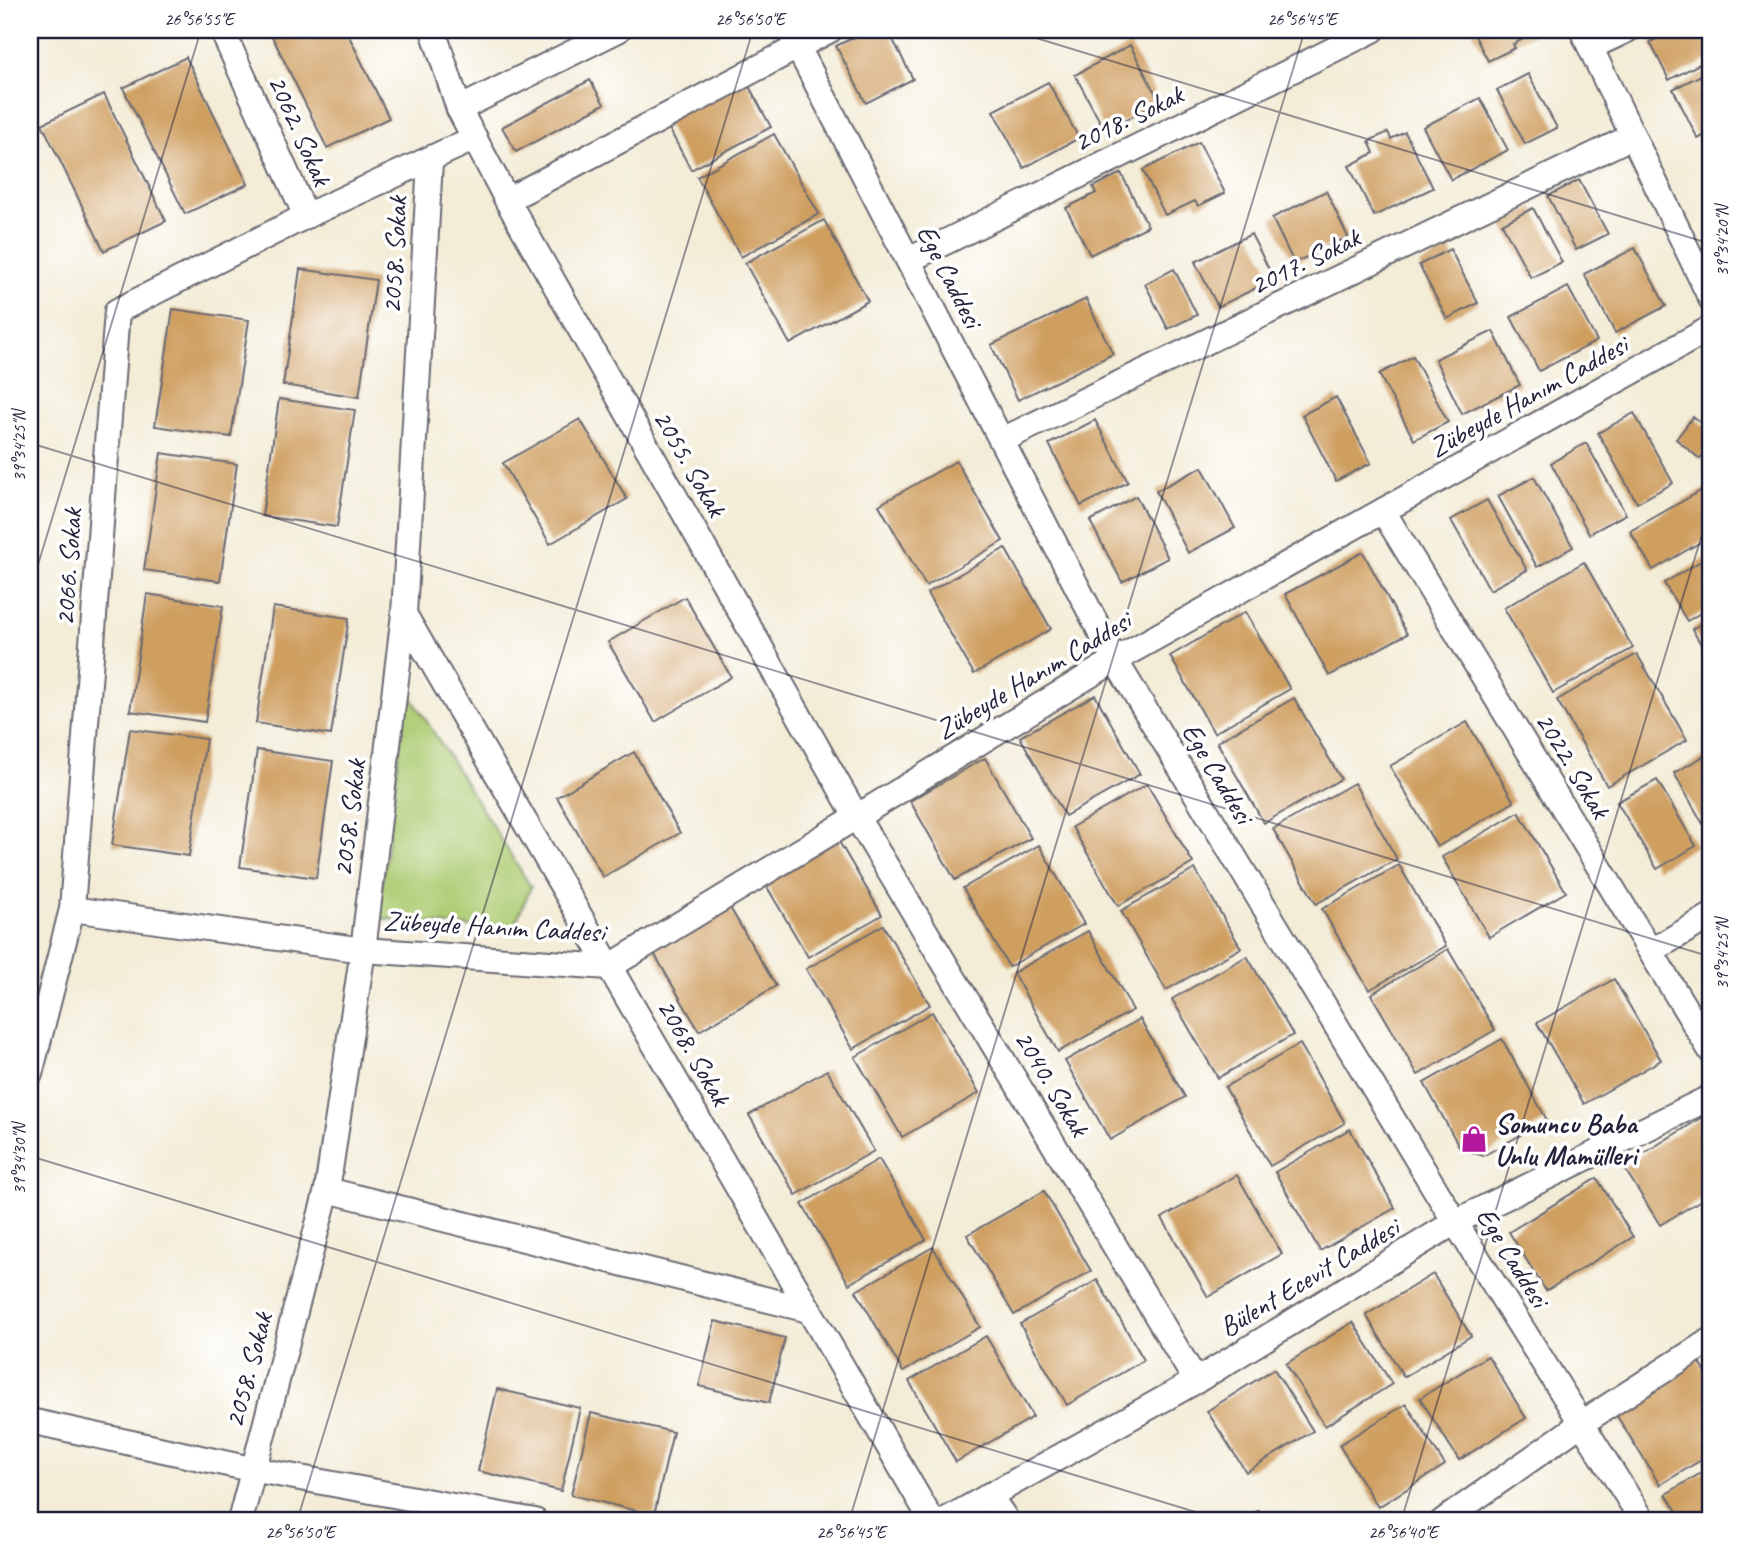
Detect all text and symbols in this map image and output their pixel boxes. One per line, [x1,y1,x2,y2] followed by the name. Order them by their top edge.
[164,8,236,30] text: 26°56'55"E
[715,8,787,30] text: 26°56'50"E
[1267,8,1339,30] text: 26°56'45"E
[260,69,341,192] street label: 2062. Sokak
[1067,76,1190,160] street label: 2018. Sokak
[373,194,415,315] street label: 2058. Sokak
[1711,202,1733,276] text: 39°34'20"N
[909,219,992,337] street label: Ege Caddesi
[1244,219,1367,303] street label: 2017. Sokak
[1423,325,1637,465] street label: Zübeyde Hanım Caddesi
[645,403,735,524] street label: 2055. Sokak
[8,407,30,481] text: 39°34'25"N
[46,505,90,627] street label: 2066. Sokak
[929,601,1140,747] street label: Zübeyde Hanım Caddesi
[1528,706,1619,826] street label: 2022. Sokak
[1174,716,1264,833] street label: Ege Caddesi
[324,756,374,878] street label: 2058. Sokak
[382,903,609,949] street label: Zübeyde Hanım Caddesi
[1711,915,1733,989] text: 39°34'25"N
[649,992,739,1113] street label: 2068. Sokak
[1007,1024,1098,1144] street label: 2040. Sokak
[1495,1106,1640,1173] place label: Somuncu Baba Unlu Mamülleri
[8,1120,30,1194] text: 39°34'30"N
[1459,1124,1489,1154] shop icon: Somuncu Baba Unlu Mamülleri
[1469,1201,1559,1317] street label: Ege Caddesi
[1213,1208,1408,1344] street label: Bülent Ecevit Caddesi
[216,1307,281,1431] street label: 2058. Sokak
[265,1521,337,1543] text: 26°56'50"E
[816,1521,888,1543] text: 26°56'45"E
[1368,1521,1440,1543] text: 26°56'40"E

